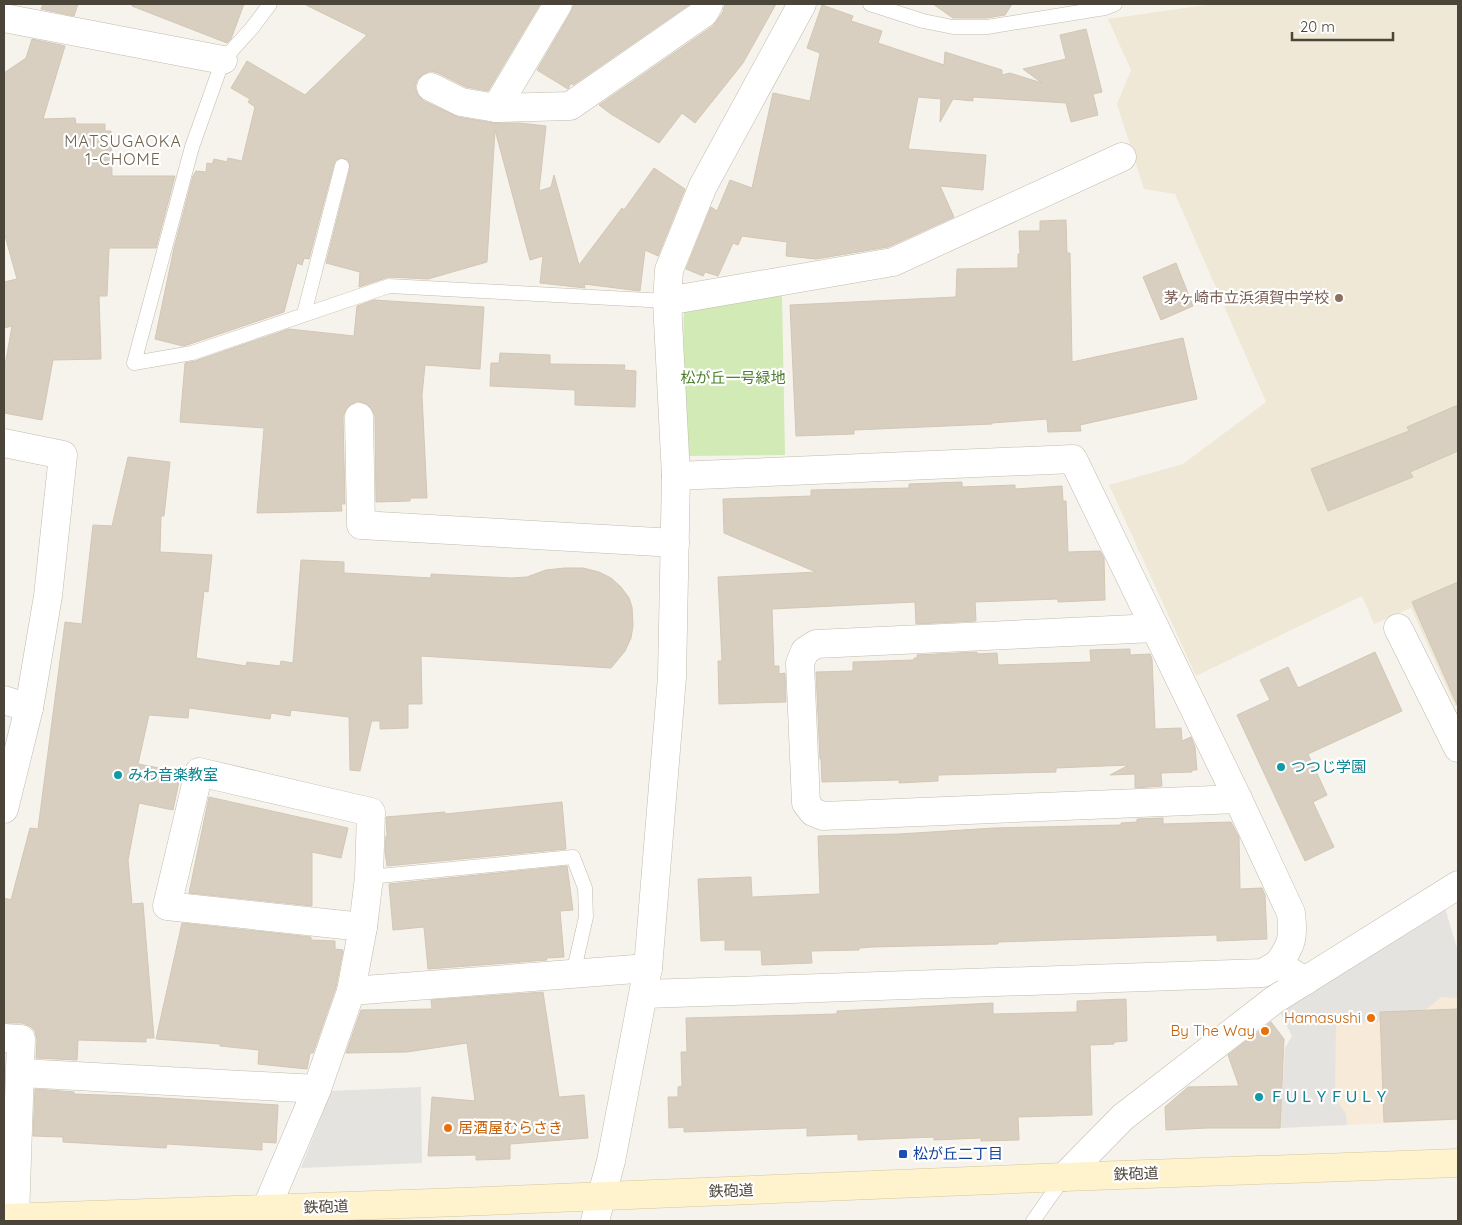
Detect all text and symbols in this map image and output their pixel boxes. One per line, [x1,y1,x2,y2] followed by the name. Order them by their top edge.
[1292,10,1393,42] scale bar
[1300,17,1335,36] text: 20 m
[64,131,182,169] district label: MATSUGAOKA 1-CHOME
[1164,288,1329,307] place label: 茅ヶ崎市立浜須賀中学校
[1333,292,1345,304] marker: 茅ヶ崎市立浜須賀中学校
[680,368,786,387] park label: 松が丘一号緑地
[1291,757,1366,776] place label: つつじ学園
[1275,761,1287,773] marker: つつじ学園
[128,765,218,784] place label: みわ音楽教室
[112,769,124,781] marker: みわ音楽教室
[1284,1008,1361,1027] place label: Hamasushi
[1365,1012,1377,1024] marker: Hamasushi
[1171,1021,1255,1040] place label: By The Way
[1259,1025,1271,1037] marker: By The Way
[1269,1087,1389,1106] place label: ＦＵＬＹＦＵＬＹ
[1253,1091,1265,1103] marker: ＦＵＬＹＦＵＬＹ
[458,1118,563,1137] place label: 居酒屋むらさき
[442,1122,454,1134] marker: 居酒屋むらさき
[913,1144,1003,1163] place label: 松が丘二丁目
[897,1148,909,1160] marker: 松が丘二丁目
[1113,1163,1159,1184] street label: 鉄砲道
[708,1180,754,1201] street label: 鉄砲道
[303,1196,349,1217] street label: 鉄砲道

